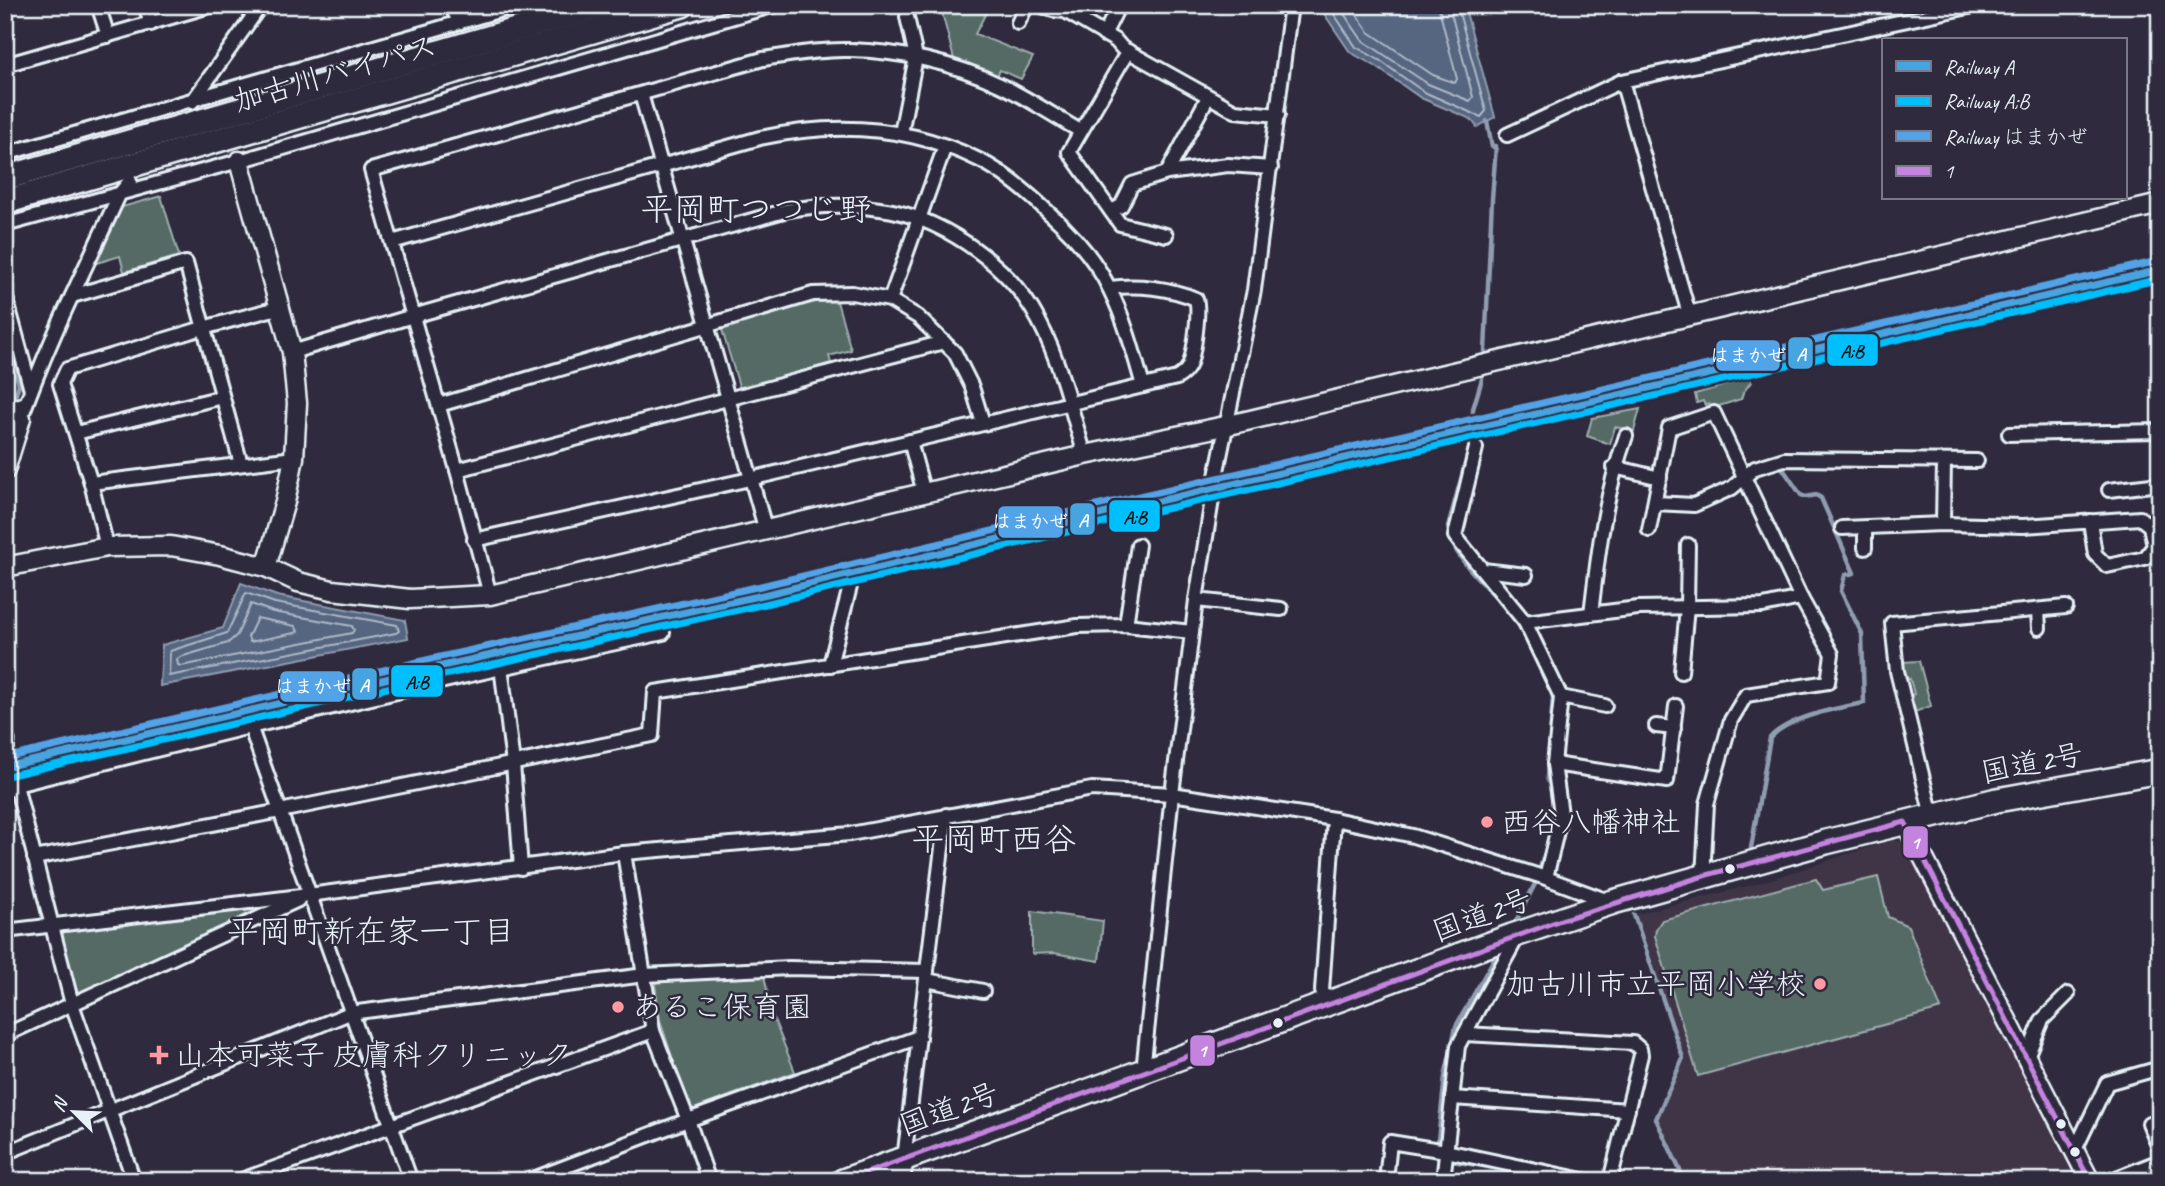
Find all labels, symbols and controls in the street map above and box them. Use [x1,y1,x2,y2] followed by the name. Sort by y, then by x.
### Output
[229,26,441,120] street label: 加古川バイパス
[1882,38,2126,200] legend
[1944,54,2015,80] text: Railway A
[1944,88,2031,114] text: Railway A;B
[1944,124,2087,150] text: Railway はまかぜ
[1944,158,1955,184] text: 1
[641,188,872,230] district label: 平岡町つつじ野
[1826,333,1879,367] line badge: A;B
[1787,336,1814,370] line badge: A
[1715,339,1781,372] line badge: はまかぜ
[1840,339,1866,363] text: A;B
[1796,342,1807,366] text: A
[1710,344,1786,368] text: はまかぜ
[1108,499,1161,533] line badge: A;B
[1069,502,1096,536] line badge: A
[997,505,1064,539] line badge: はまかぜ
[1123,505,1149,529] text: A;B
[1078,508,1089,532] text: A
[992,510,1068,534] text: はまかぜ
[390,664,444,698] line badge: A;B
[351,667,378,701] line badge: A
[279,670,346,703] line badge: はまかぜ
[405,670,431,694] text: A;B
[359,673,370,697] text: A
[275,675,351,699] text: はまかぜ
[1978,734,2086,792] street label: 国道2号
[1501,803,1681,841] place label: 西谷八幡神社
[1479,814,1495,830] marker: 西谷八幡神社
[912,818,1077,860] district label: 平岡町西谷
[1902,825,1929,859] line badge: 1
[1911,831,1922,855] text: 1
[1723,862,1737,876] unlabelled marker
[1427,879,1537,951] street label: 国道2号
[227,911,515,952] district label: 平岡町新在家一丁目
[1506,965,1806,1003] place label: 加古川市立平岡小学校
[1812,976,1828,992] marker: 加古川市立平岡小学校
[632,988,812,1026] place label: あるこ保育園
[610,999,626,1015] marker: あるこ保育園
[1271,1016,1285,1030] unlabelled marker
[1189,1034,1216,1067] line badge: 1
[175,1036,572,1074] place label: 山本可菜子 皮膚科クリニック
[1198,1039,1209,1063] text: 1
[149,1045,169,1065] marker: 山本可菜子 皮膚科クリニック
[894,1073,1004,1145] street label: 国道2号
[38,1078,108,1148] north arrow
[46,1092,74,1116] text: N
[2054,1117,2068,1131] unlabelled marker
[2068,1145,2082,1159] unlabelled marker

